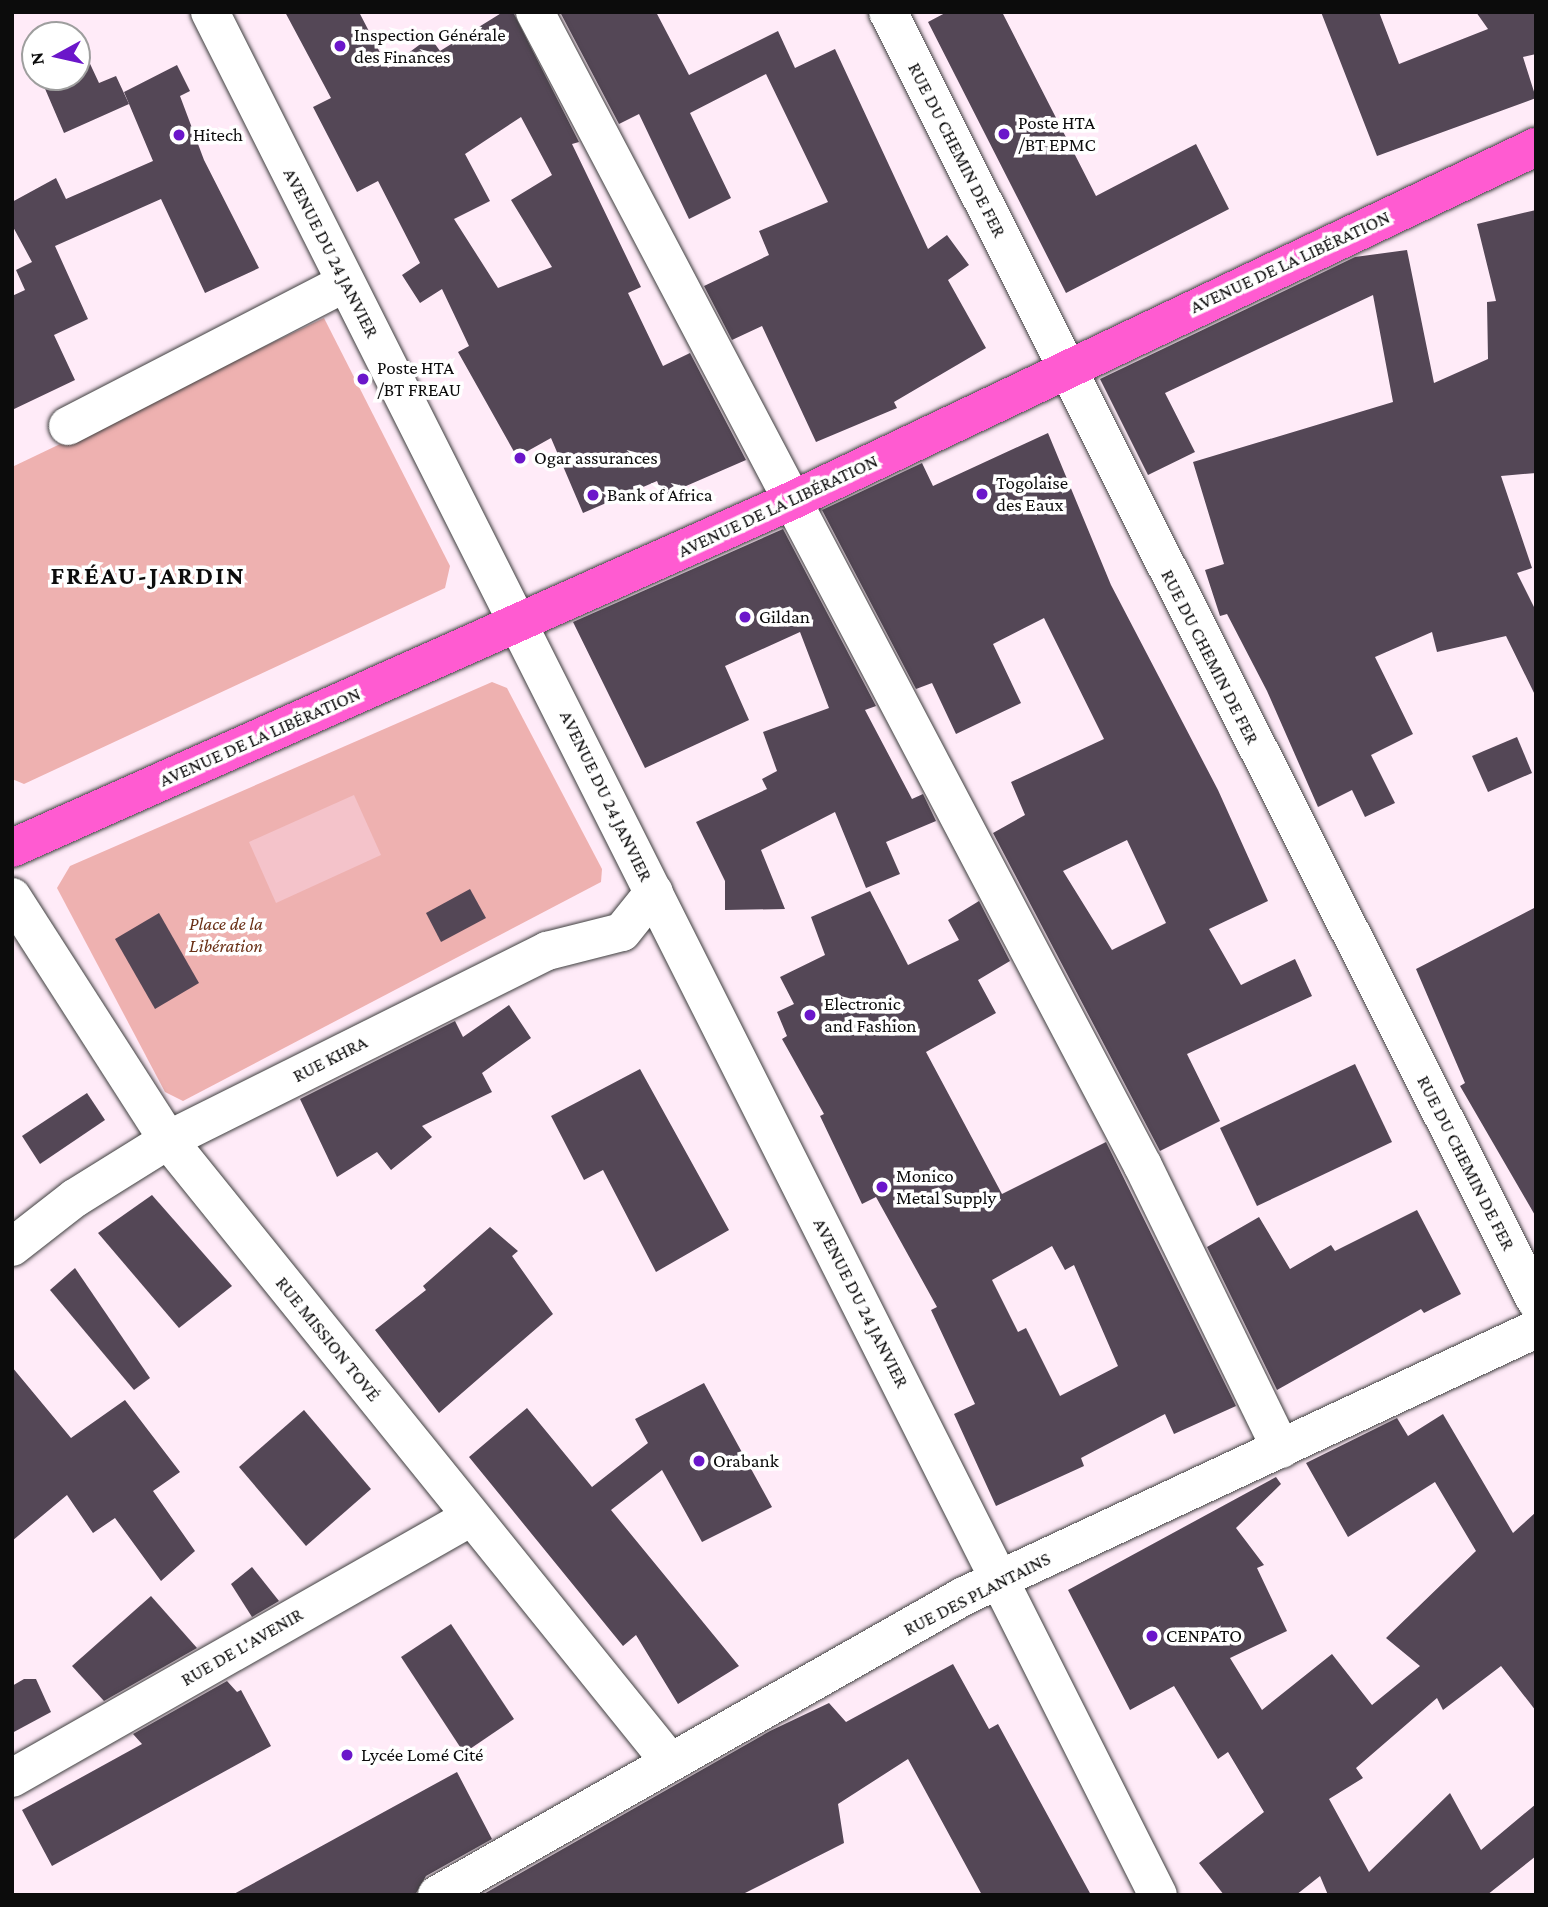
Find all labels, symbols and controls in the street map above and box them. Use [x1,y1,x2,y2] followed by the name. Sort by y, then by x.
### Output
[21,21,91,91] north arrow
[354,24,506,68] place label: Inspection Générale des Finances
[332,38,348,54] marker: Inspection Générale des Finances
[25,51,48,67] text: N
[903,59,1011,241] street label: RUE DU CHEMIN DE FER
[1018,112,1096,156] place label: Poste HTA /BT EPMC
[193,124,243,146] place label: Hitech
[996,126,1012,142] marker: Poste HTA /BT EPMC
[171,127,187,143] marker: Hitech
[278,164,384,342] street label: AVENUE DU 24 JANVIER
[1186,206,1394,318] street label: AVENUE DE LA LIBÉRATION
[377,357,461,401] place label: Poste HTA /BT FREAU
[355,371,371,387] marker: Poste HTA /BT FREAU
[534,447,658,469] place label: Ogar assurances
[512,450,528,466] marker: Ogar assurances
[674,450,882,562] street label: AVENUE DE LA LIBÉRATION
[996,472,1068,516] place label: Togolaise des Eaux
[607,484,712,506] place label: Bank of Africa
[974,486,990,502] marker: Togolaise des Eaux
[585,487,601,503] marker: Bank of Africa
[52,560,244,592] district label: FRÉAU-JARDIN
[1156,566,1264,748] street label: RUE DU CHEMIN DE FER
[759,606,810,628] place label: Gildan
[737,609,753,625] marker: Gildan
[156,682,364,792] street label: AVENUE DE LA LIBÉRATION
[555,707,657,885] street label: AVENUE DU 24 JANVIER
[189,913,263,957] park label: Place de la Libération
[824,993,917,1037] place label: Electronic and Fashion
[802,1007,818,1023] marker: Electronic and Fashion
[289,1031,371,1087] street label: RUE KHRA
[1412,1072,1520,1254] street label: RUE DU CHEMIN DE FER
[896,1165,996,1209] place label: Monico Metal Supply
[874,1179,890,1195] marker: Monico Metal Supply
[808,1214,914,1392] street label: AVENUE DU 24 JANVIER
[271,1272,385,1406] street label: RUE MISSION TOVÉ
[713,1450,779,1472] place label: Orabank
[691,1453,707,1469] marker: Orabank
[900,1547,1054,1641] street label: RUE DES PLANTAINS
[177,1603,307,1691] street label: RUE DE L'AVENIR
[1166,1625,1242,1647] place label: CENPATO
[1144,1628,1160,1644] marker: CENPATO
[361,1744,483,1766] place label: Lycée Lomé Cité
[339,1747,355,1763] marker: Lycée Lomé Cité

